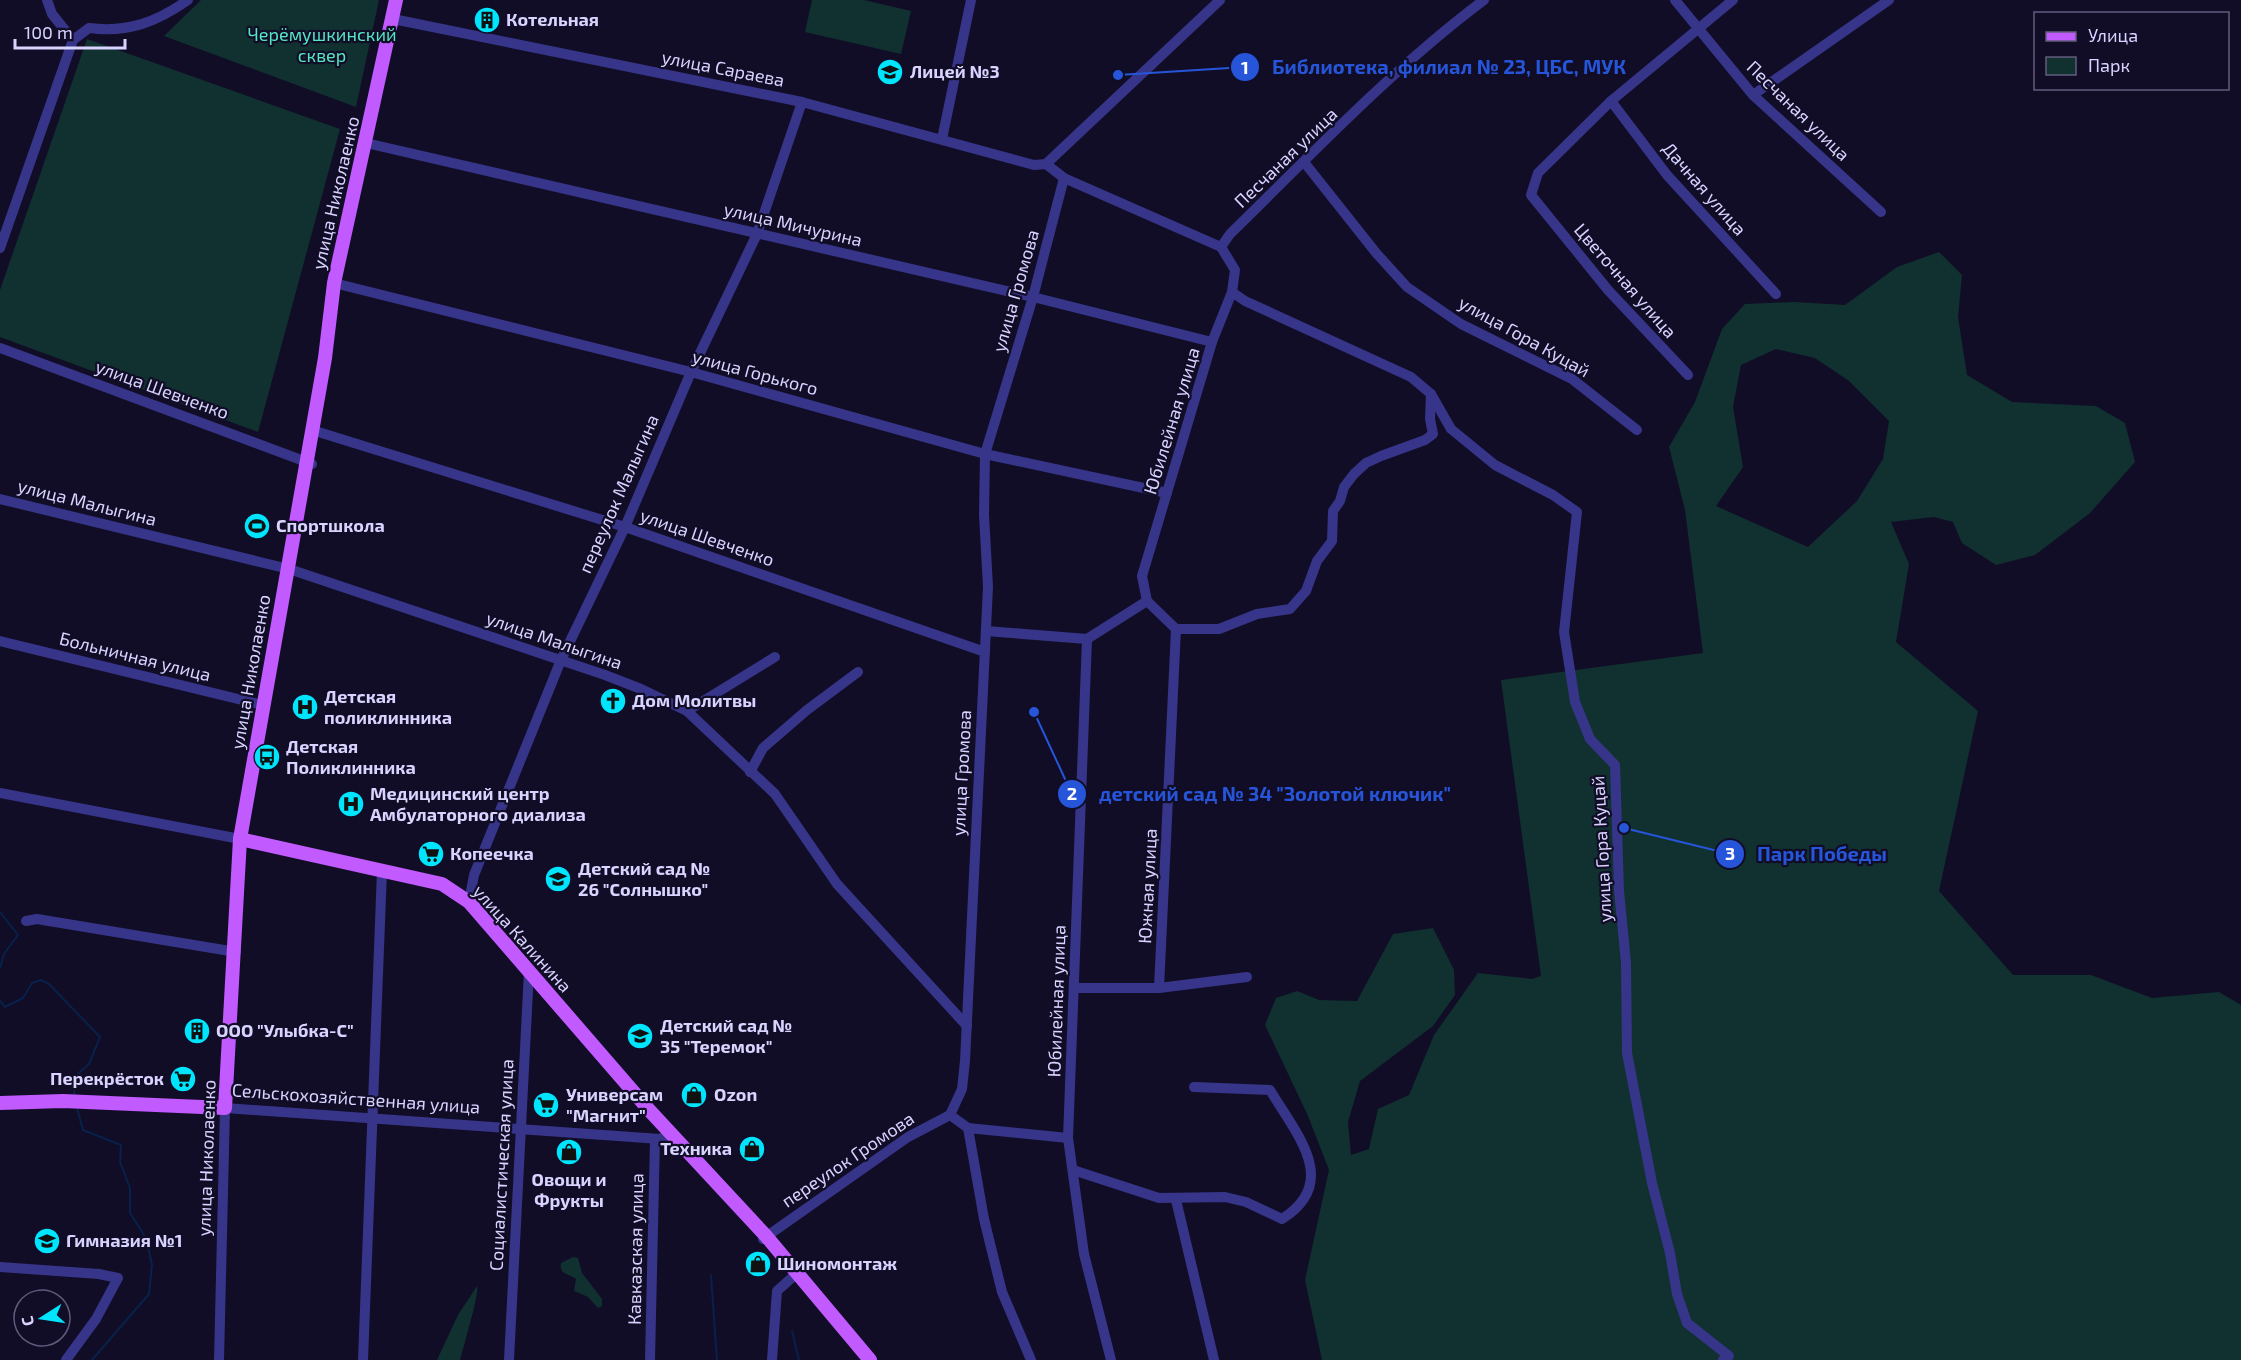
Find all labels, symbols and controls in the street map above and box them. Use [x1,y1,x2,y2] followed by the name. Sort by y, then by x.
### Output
[472,5,502,35] building icon: Котельная
[506,8,599,30] place label: Котельная
[15,12,124,50] scale bar
[2034,12,2229,90] legend
[24,21,73,43] text: 100 m
[247,23,397,66] park label: Черёмушкинский сквер
[2088,24,2138,46] text: Улица
[660,45,786,91] street label: улица Сараева
[1230,48,1638,86] callout: Библиотека, филиал № 23, ЦБС, МУК
[1272,54,1626,78] text: Библиотека, филиал № 23, ЦБС, МУК
[2088,54,2130,76] text: Парк
[1241,56,1249,78] text: 1
[1743,56,1855,165] street label: Песчаная улица
[875,57,905,87] school or university icon: Лицей №3
[910,60,1000,82] place label: Лицей №3
[1229,103,1341,212] street label: Песчаная улица
[307,114,363,272] street label: улица Николаенко
[1658,137,1751,240] street label: Дачная улица
[722,197,865,251] street label: улица Мичурина
[1570,218,1682,342] street label: Цветочная улица
[987,227,1043,354] street label: улица Громова
[1455,291,1594,381] street label: улица Гора Куцай
[690,345,820,399] street label: улица Горького
[1138,345,1204,497] street label: Юбилейная улица
[93,355,232,423] street label: улица Шевченко
[573,411,663,576] street label: переулок Малыгина
[15,474,159,530] street label: улица Малыгина
[637,504,777,570] street label: улица Шевченко
[242,511,272,541] sports icon: Спортшкола
[276,514,385,536] place label: Спортшкола
[226,593,274,751] street label: улица Николаенко
[483,606,625,674] street label: улица Малыгина
[57,627,213,686] street label: Больничная улица
[324,685,452,728] place label: Детская поликлинника
[598,686,628,716] church icon: Дом Молитвы
[632,689,756,711] place label: Дом Молитвы
[290,692,320,722] hospital icon: Детская поликлинника
[947,709,975,837] street label: улица Громова
[286,735,416,778] place label: Детская Поликлинника
[252,742,282,772] bus stop icon: Детская Поликлинника
[1057,775,1463,813] callout: детский сад № 34 "Золотой ключик"
[1586,775,1616,923] street label: улица Гора Куцай
[1099,781,1451,805] text: детский сад № 34 "Золотой ключик"
[370,782,586,825] place label: Медицинский центр Амбулаторного диализа
[1067,782,1077,804] text: 2
[336,789,366,819] hospital icon: Медицинский центр Амбулаторного диализа
[1133,828,1161,944] street label: Южная улица
[1715,835,1899,873] callout: Парк Победы
[416,839,446,869] supermarket icon: Копеечка
[1757,841,1887,865] text: Парк Победы
[450,842,534,864] place label: Копеечка
[1725,842,1735,864] text: 3
[578,857,710,900] place label: Детский сад № 26 "Солнышко"
[543,864,573,894] school or university icon: Детский сад № 26 "Солнышко"
[469,880,577,997] street label: улица Калинина
[1042,924,1070,1078] street label: Юбилейная улица
[660,1014,792,1057] place label: Детский сад № 35 "Теремок"
[182,1016,212,1046] building icon: ООО "Улыбка-С"
[216,1019,354,1041] place label: ООО "Улыбка-С"
[625,1021,655,1051] school or university icon: Детский сад № 35 "Теремок"
[484,1058,518,1272] street label: Социалистическая улица
[168,1064,198,1094] supermarket icon: Перекрёсток
[50,1067,164,1089] place label: Перекрёсток
[231,1078,481,1118] street label: Сельскохозяйственная улица
[192,1079,220,1237] street label: улица Николаенко
[679,1080,709,1110] shop icon: Ozon
[566,1083,663,1126] place label: Универсам "Магнит"
[714,1083,757,1105] place label: Ozon
[531,1090,561,1120] supermarket icon: Универсам "Магнит"
[777,1107,918,1212] street label: переулок Громова
[737,1134,767,1164] shop icon: Техника
[554,1137,584,1167] shop icon: Овощи и Фрукты
[660,1137,732,1159] place label: Техника
[532,1168,606,1211] place label: Овощи и Фрукты
[623,1173,647,1325] street label: Кавказская улица
[32,1226,62,1256] school or university icon: Гимназия №1
[66,1229,183,1251] place label: Гимназия №1
[743,1249,773,1279] shop icon: Шиномонтаж
[777,1252,897,1274] place label: Шиномонтаж
[12,1288,72,1348] north arrow
[17,1315,37,1328] text: С

